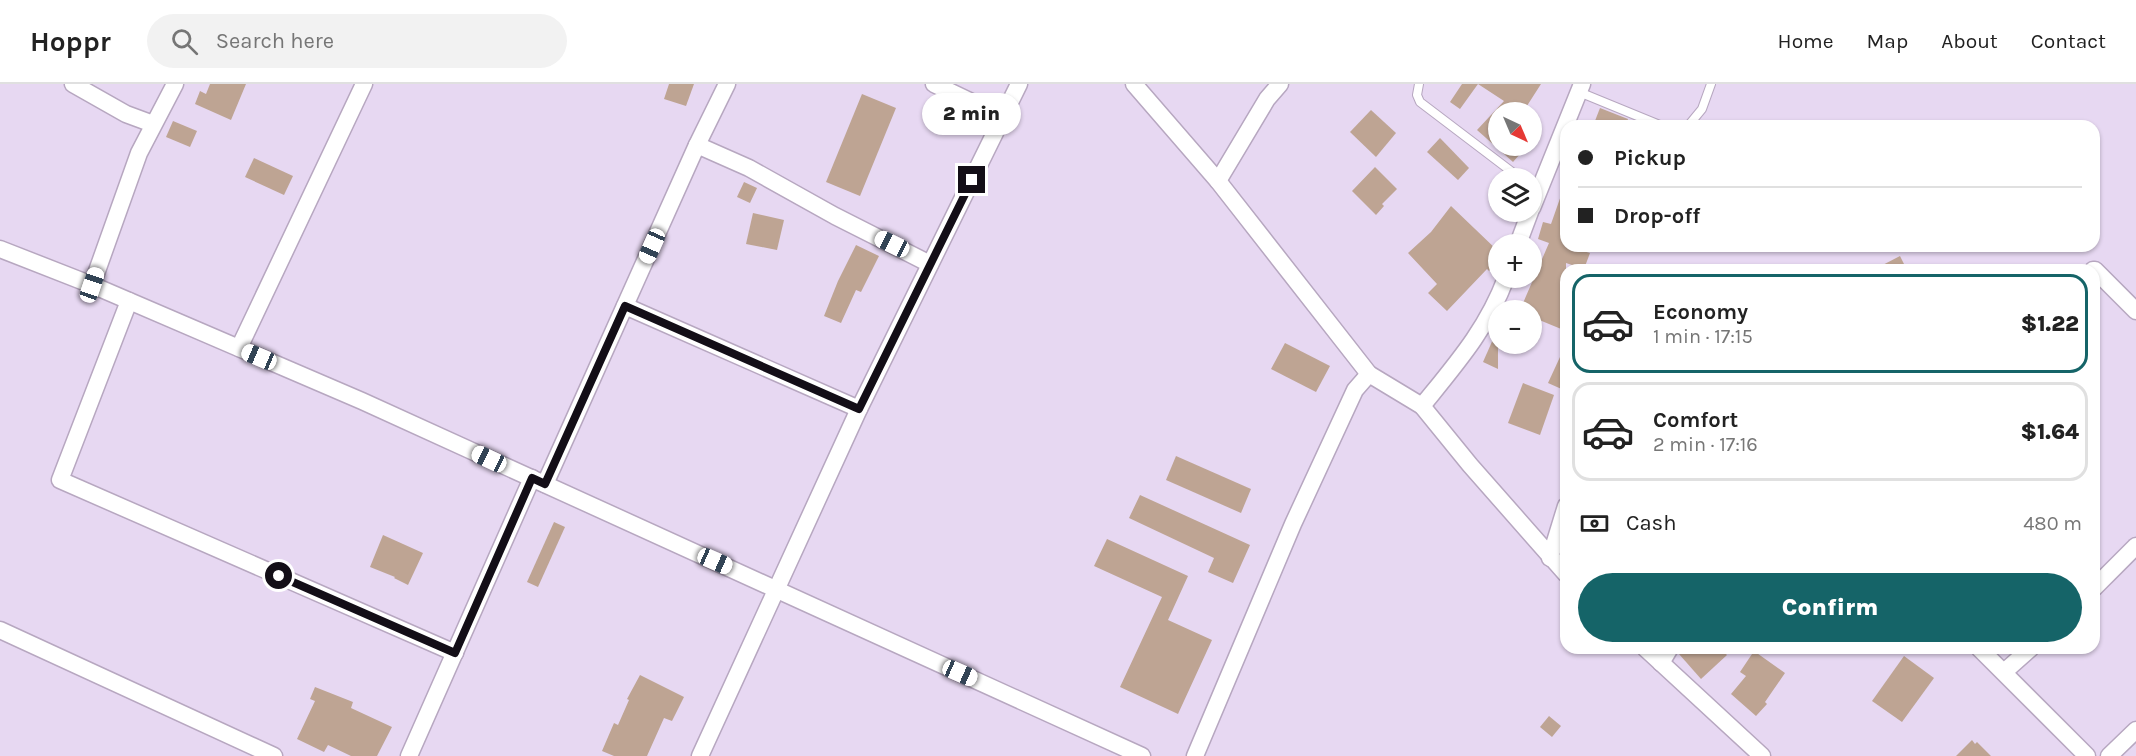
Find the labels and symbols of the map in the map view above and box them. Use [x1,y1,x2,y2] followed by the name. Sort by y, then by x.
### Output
[922,93,1022,135] callout: 2 min
[1488,102,1542,156] north arrow
[958,166,985,193] route end
[636,226,668,266] car
[872,228,912,260] car
[78,265,106,305] car
[239,342,279,372] car
[469,443,509,475] car
[695,545,735,577] car
[265,562,292,589] route start
[940,657,980,689] car

